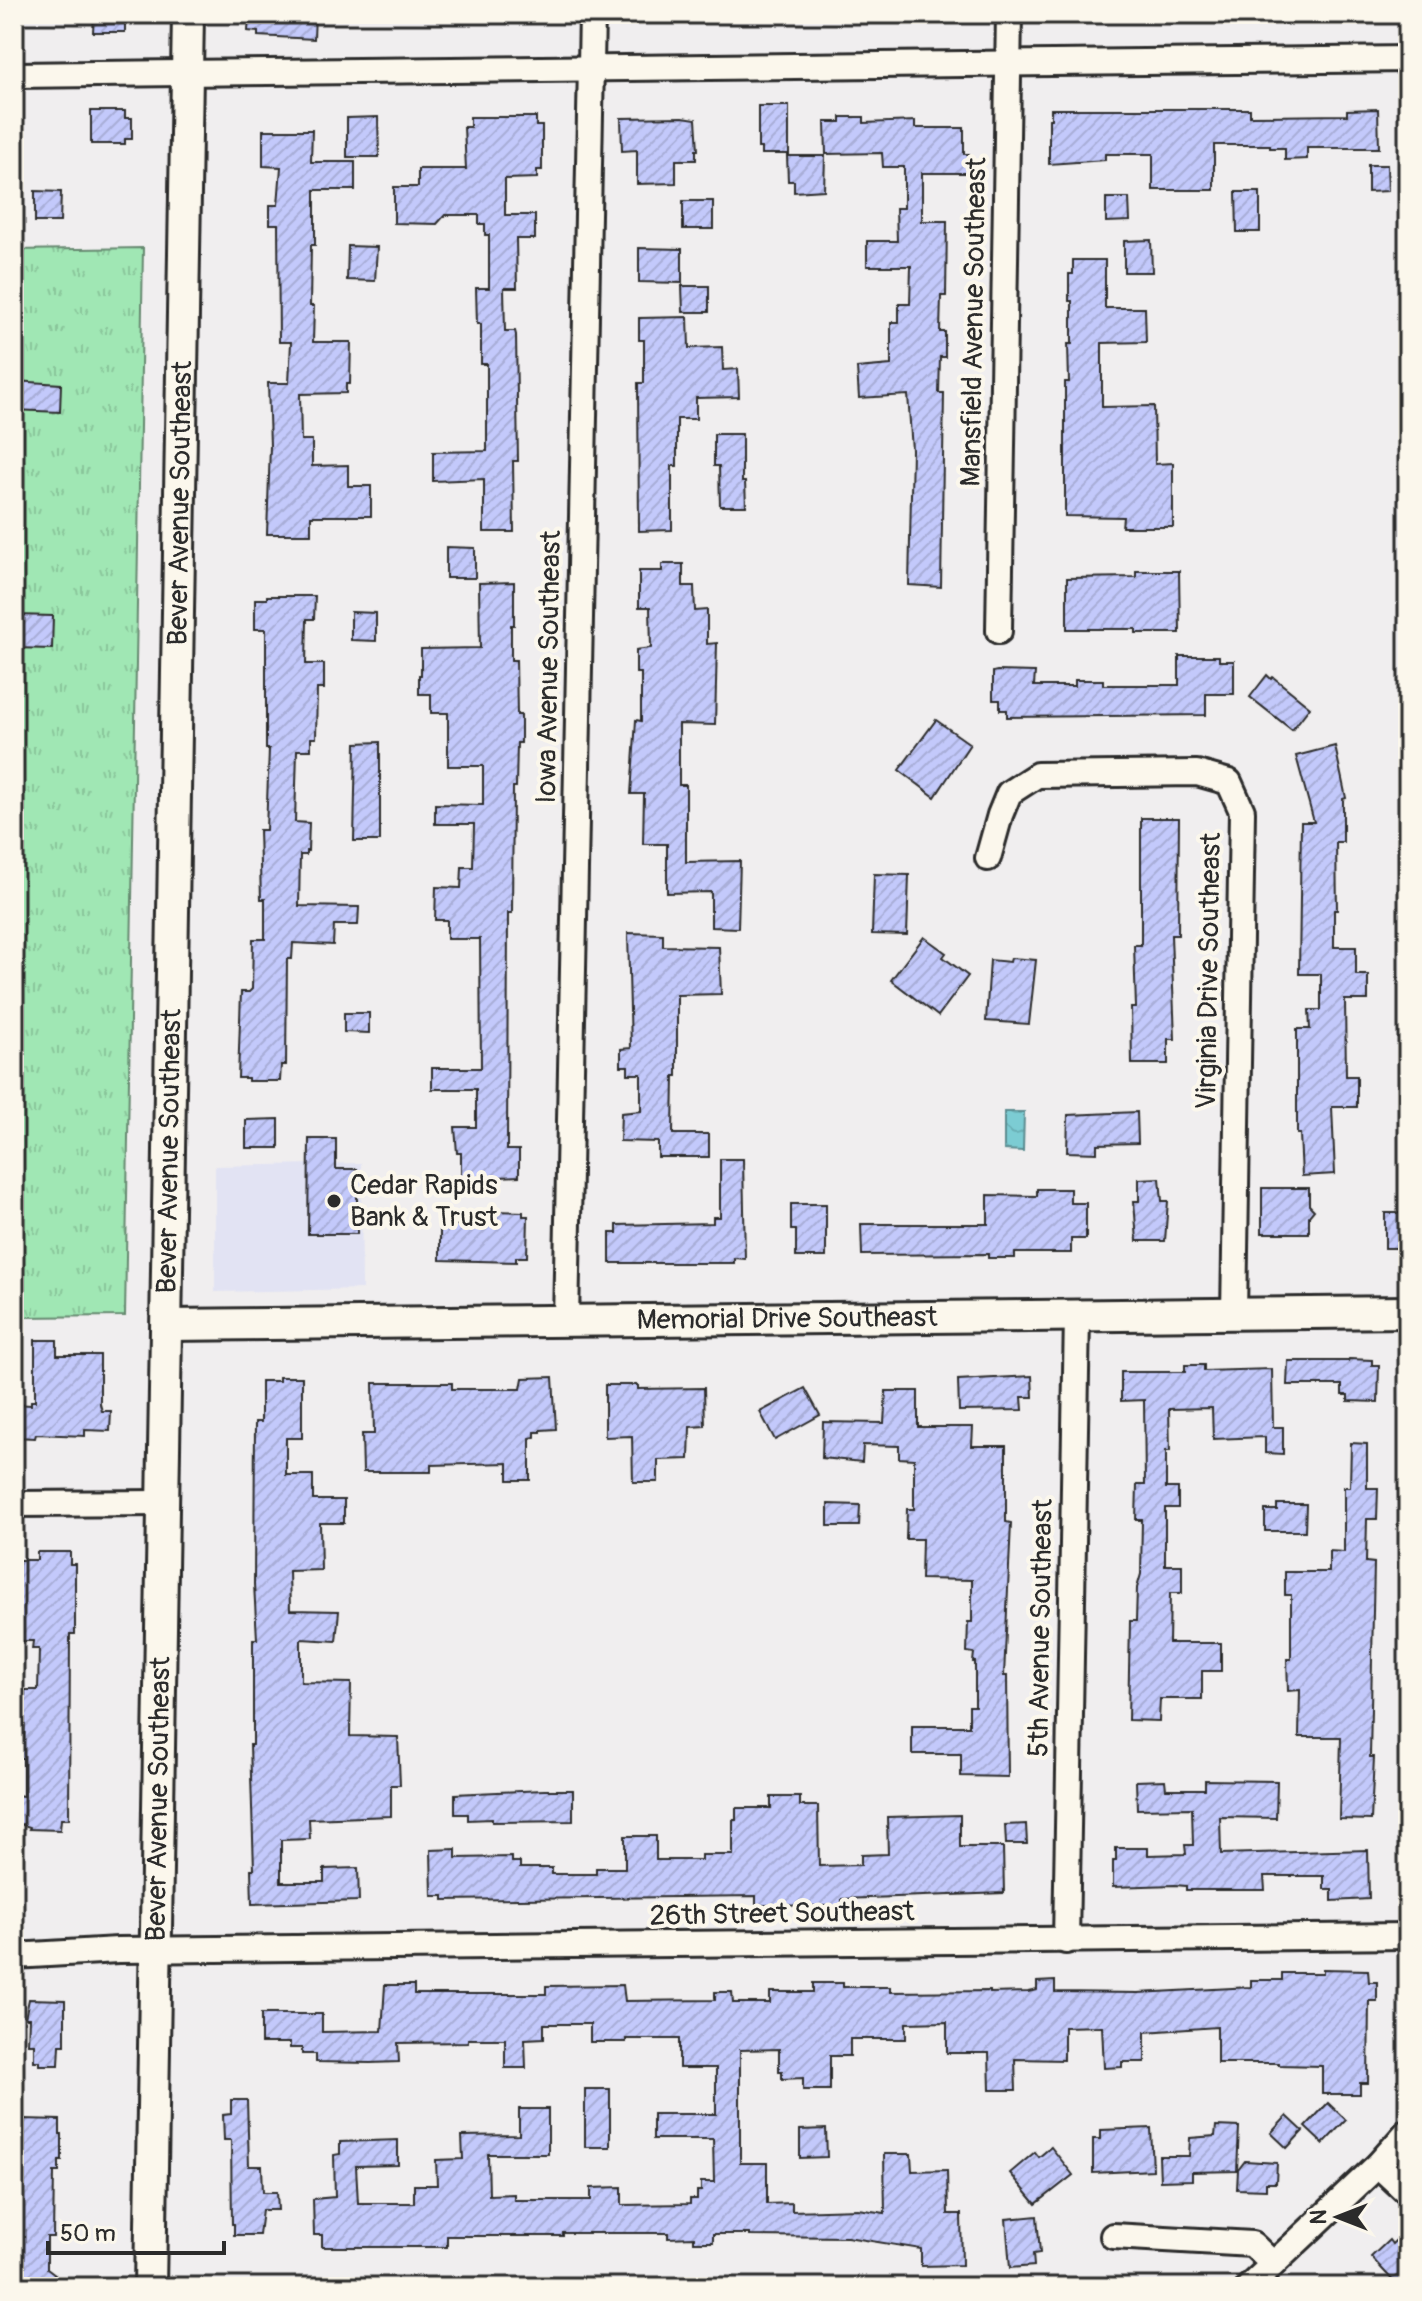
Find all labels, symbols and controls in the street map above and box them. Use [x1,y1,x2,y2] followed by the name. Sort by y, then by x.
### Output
[954,156,994,487] street label: Mansfield Avenue Southeast
[160,360,200,646] street label: Bever Avenue Southeast
[529,529,569,804] street label: Iowa Avenue Southeast
[1189,832,1229,1110] street label: Virginia Drive Southeast
[149,1008,189,1294] street label: Bever Avenue Southeast
[350,1168,499,1235] place label: Cedar Rapids Bank & Trust
[325,1192,343,1210] marker: Cedar Rapids Bank & Trust
[636,1299,938,1338] street label: Memorial Drive Southeast
[1021,1498,1061,1757] street label: 5th Avenue Southeast
[138,1656,178,1942] street label: Bever Avenue Southeast
[649,1894,915,1934] street label: 26th Street Southeast
[1298,2177,1378,2257] north arrow
[48,2205,224,2255] scale bar
[1305,2209,1333,2224] text: N
[60,2219,116,2248] text: 50 m

